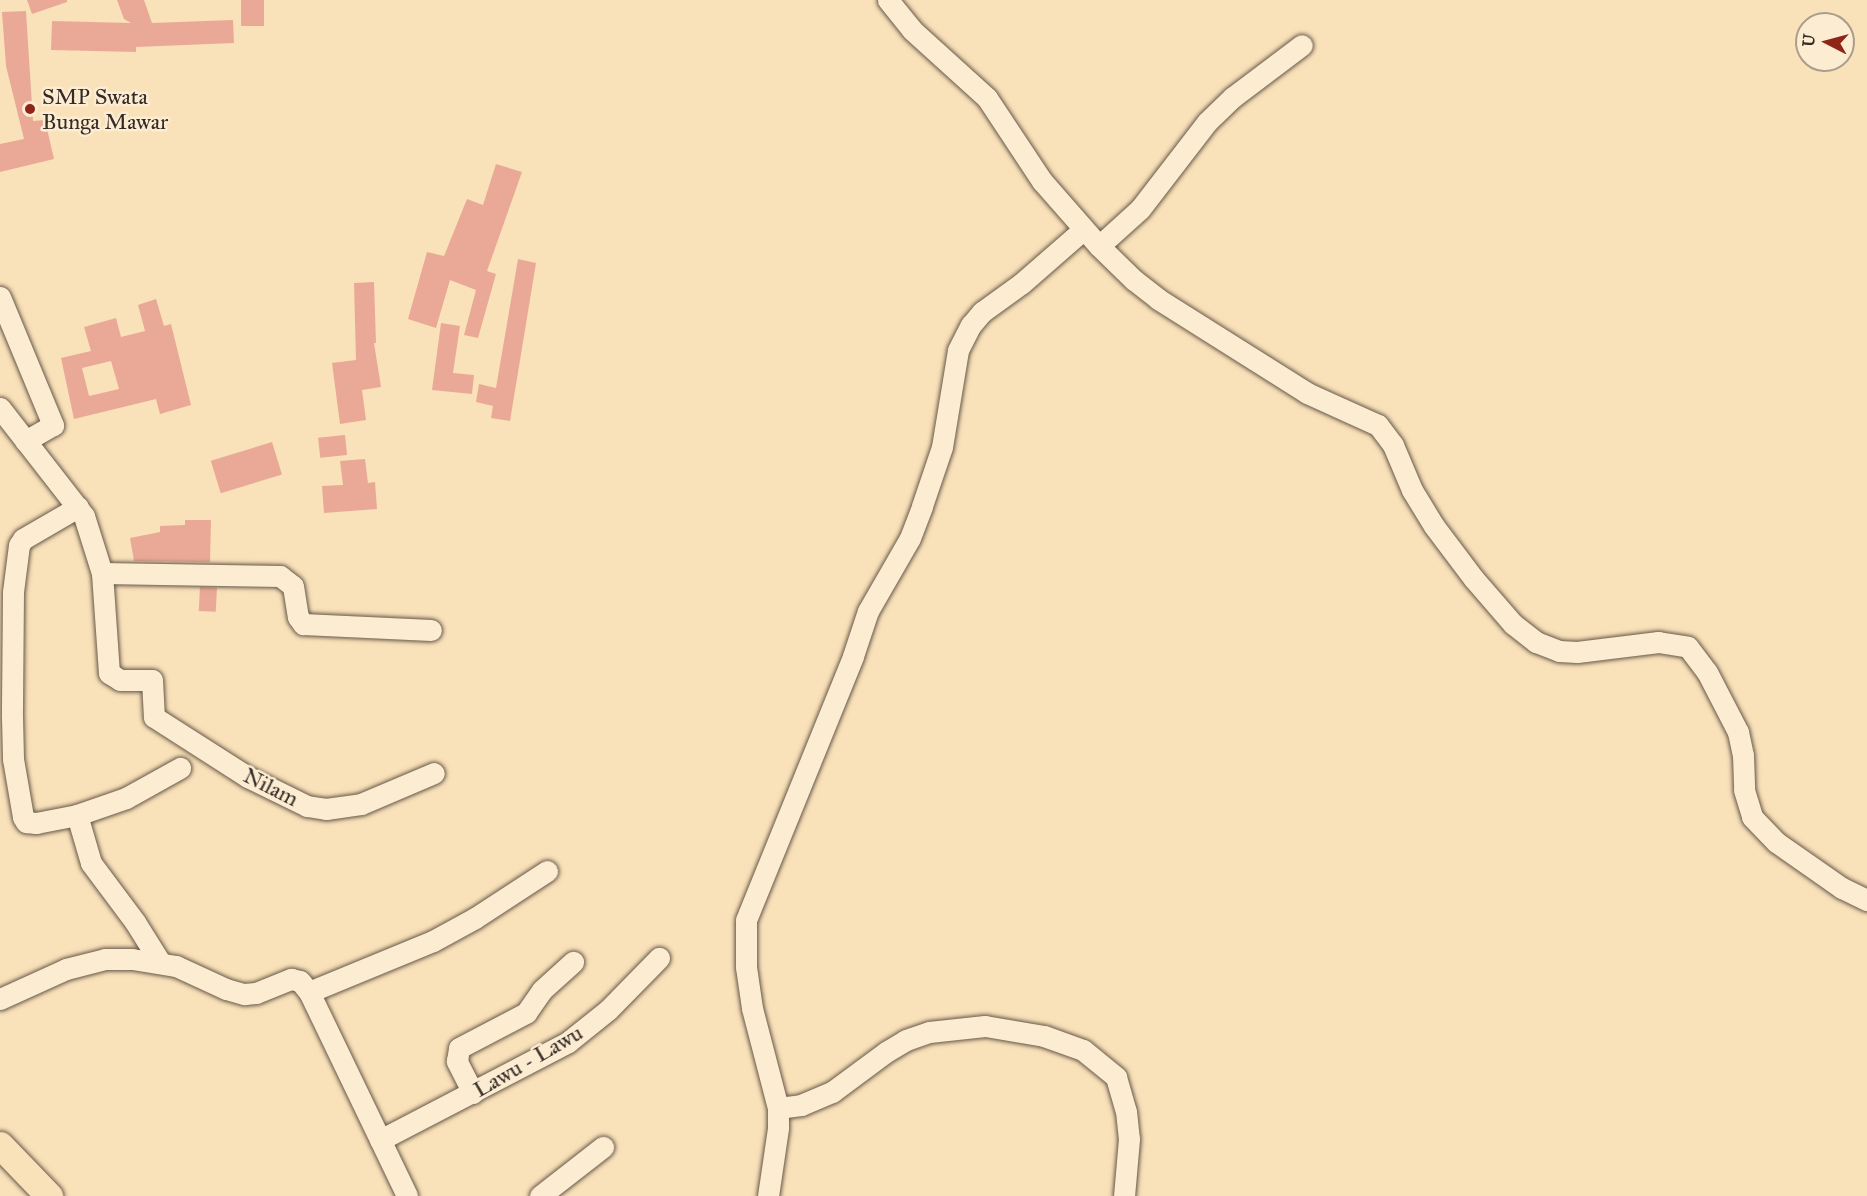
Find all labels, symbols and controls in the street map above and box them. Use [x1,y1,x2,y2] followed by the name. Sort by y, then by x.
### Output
[1795,12,1855,72] north arrow
[1798,33,1819,48] text: U
[42,83,168,134] place label: SMP Swata Bunga Mawar
[23,102,37,116] marker: SMP Swata Bunga Mawar
[239,762,303,812] street label: Nilam
[469,1019,587,1103] street label: Lawu - Lawu

